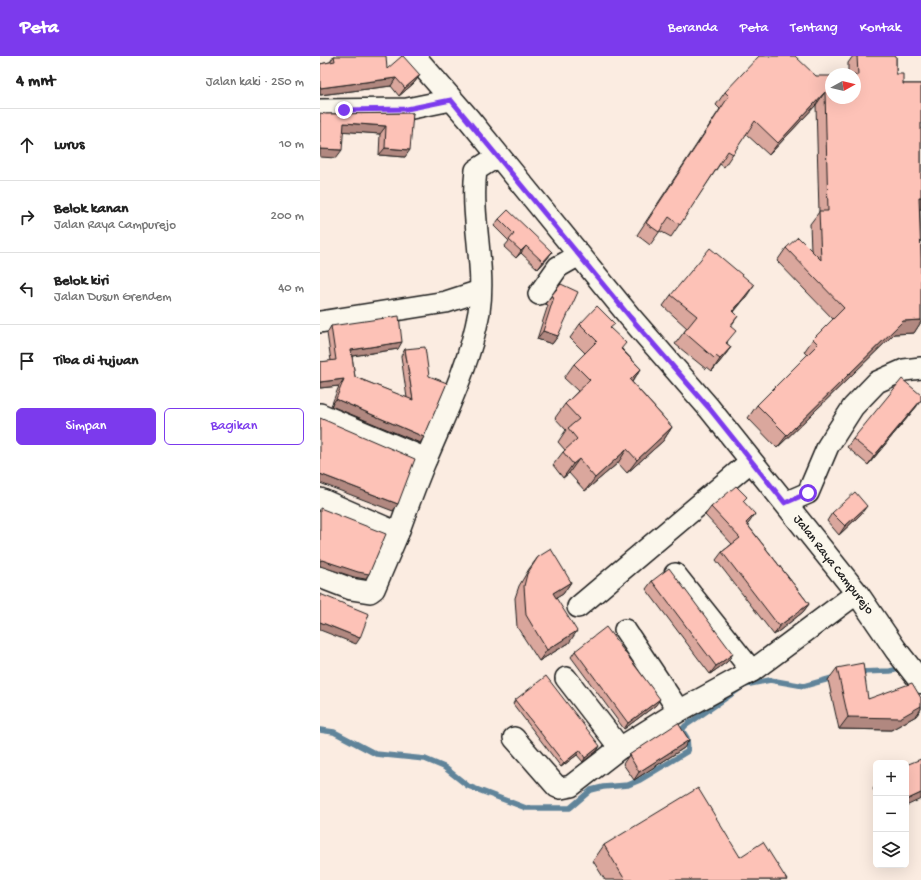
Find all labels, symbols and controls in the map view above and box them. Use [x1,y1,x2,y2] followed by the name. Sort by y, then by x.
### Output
[20,17,59,40] text: Peta
[668,20,718,37] text: Beranda
[740,20,768,37] text: Peta
[790,20,838,37] text: Tentang
[860,20,901,37] text: Kontak
[825,68,861,104] north arrow
[16,72,55,92] text: 4 mnt
[206,75,304,90] text: Jalan kaki · 250 m
[335,101,353,119] route end
[16,134,38,156] icon: ahead
[54,136,84,154] text: Lurus
[279,137,304,152] text: 10 m
[54,200,128,218] text: Belok kanan
[16,206,38,228] icon: right
[271,209,304,224] text: 200 m
[54,218,176,233] text: Jalan Raya Campurejo
[54,272,109,290] text: Belok kiri
[16,278,38,300] icon: left
[278,281,304,296] text: 40 m
[54,290,171,305] text: Jalan Dusun Grendem
[16,350,38,372] icon: arrive
[54,352,138,370] text: Tiba di tujuan
[16,408,156,445] button: Simpan
[164,408,304,445] button: Bagikan
[799,484,817,502] route start
[790,512,877,618] street label: Jalan Raya Campurejo
[873,760,909,868] map controls
[873,760,909,796] button: +
[873,796,909,832] button: −
[873,832,909,868] button: layers

